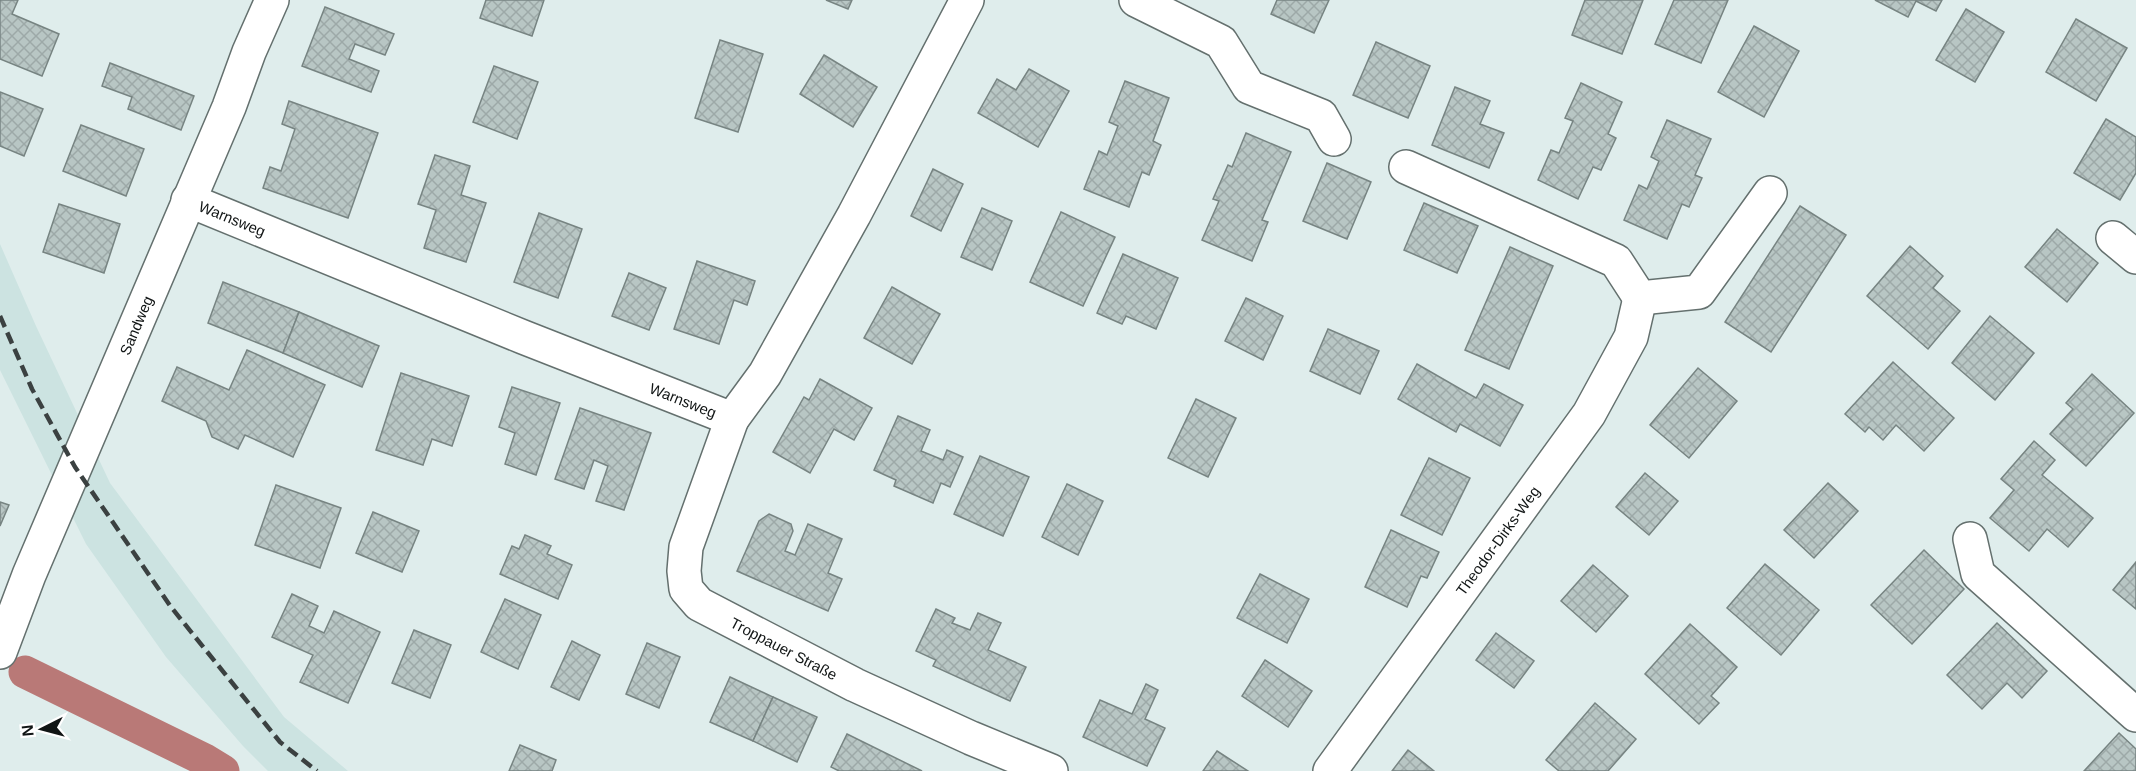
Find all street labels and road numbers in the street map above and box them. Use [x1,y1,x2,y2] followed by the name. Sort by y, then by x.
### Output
[197,197,268,239] street label: Warnsweg
[116,293,156,357] street label: Sandweg
[647,379,719,421] street label: Warnsweg
[1452,482,1543,598] street label: Theodor-Dirks-Weg
[728,614,840,683] street label: Troppauer Straße

